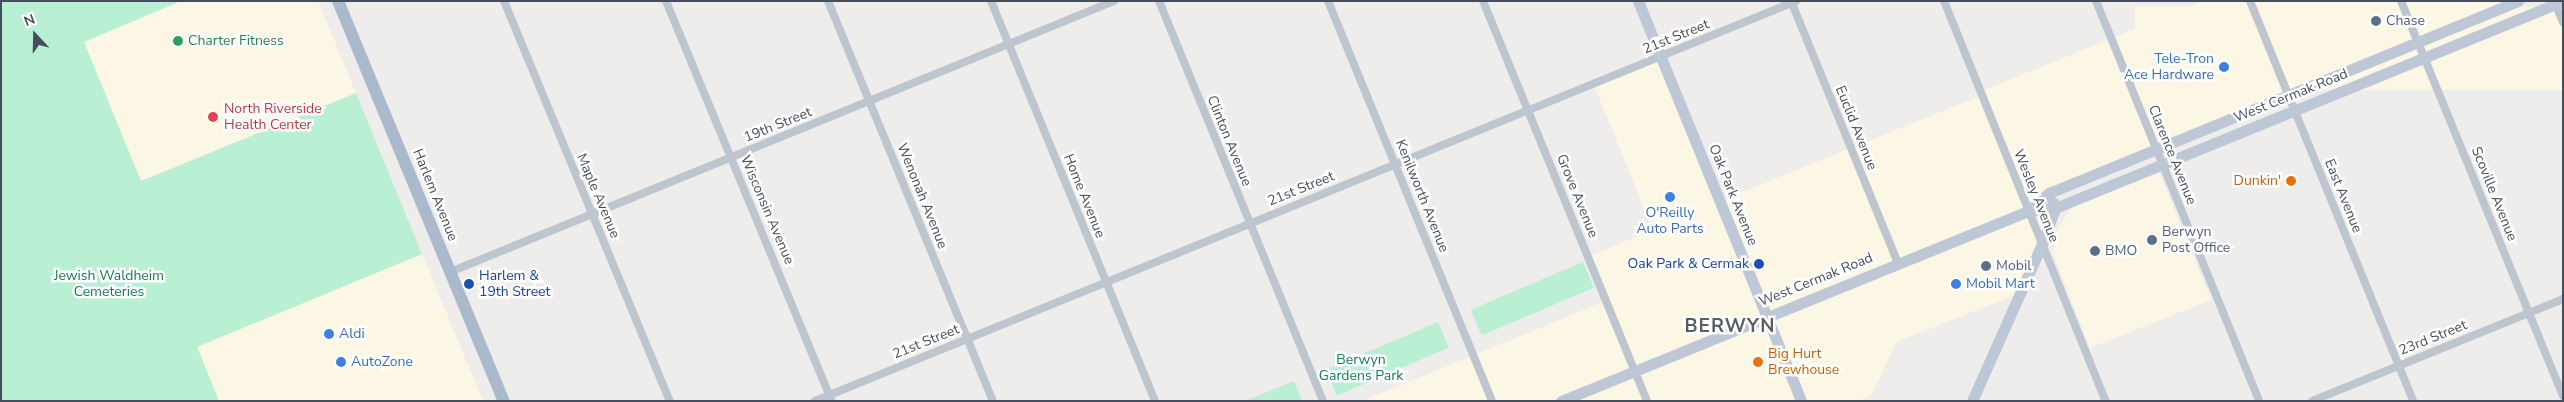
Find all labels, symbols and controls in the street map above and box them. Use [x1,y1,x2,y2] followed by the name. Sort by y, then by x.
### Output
[10,10,60,60] north arrow
[21,10,38,31] text: N
[2386,13,2425,29] place label: Chase
[2370,15,2382,27] marker: Chase
[1640,16,1712,58] street label: 21st Street
[188,33,284,49] place label: Charter Fitness
[172,35,184,47] marker: Charter Fitness
[2124,51,2214,84] place label: Tele-Tron Ace Hardware
[2218,61,2230,73] marker: Tele-Tron Ace Hardware
[2232,66,2350,126] street label: West Cermak Road
[1831,83,1881,173] street label: Euclid Avenue
[1203,93,1255,189] street label: Clinton Avenue
[224,101,322,134] place label: North Riverside Health Center
[2144,103,2200,207] street label: Clarence Avenue
[742,104,814,146] street label: 19th Street
[206,110,220,124] marker: North Riverside Health Center
[1392,137,1452,255] street label: Kenilworth Avenue
[893,141,951,251] street label: Wenonah Avenue
[1705,142,1761,248] street label: Oak Park Avenue
[2467,144,2521,244] street label: Scoville Avenue
[409,146,461,244] street label: Harlem Avenue
[2010,147,2062,245] street label: Wesley Avenue
[573,151,623,241] street label: Maple Avenue
[1060,152,1108,240] street label: Home Avenue
[1553,152,1601,240] street label: Grove Avenue
[736,153,798,267] street label: Wisconsin Avenue
[2321,157,2365,235] street label: East Avenue
[1265,168,1337,210] street label: 21st Street
[2234,173,2281,189] place label: Dunkin'
[2285,175,2297,187] marker: Dunkin'
[1664,191,1676,203] marker: O'Reilly Auto Parts
[1636,205,1704,238] place label: O'Reilly Auto Parts
[2162,224,2230,256] place label: Berwyn Post Office
[2146,234,2158,246] marker: Berwyn Post Office
[2105,243,2137,259] place label: BMO
[2089,245,2101,257] marker: BMO
[1757,250,1875,310] street label: West Cermak Road
[1628,256,1749,272] place label: Oak Park & Cermak
[1753,258,1765,270] marker: Oak Park & Cermak
[1996,258,2031,274] place label: Mobil
[1980,260,1992,272] marker: Mobil
[54,268,164,300] park label: Jewish Waldheim Cemeteries
[479,268,550,300] place label: Harlem & 19th Street
[1966,276,2035,292] place label: Mobil Mart
[463,278,475,290] marker: Harlem & 19th Street
[1950,278,1962,290] marker: Mobil Mart
[1684,316,1776,338] district label: BERWYN
[2397,317,2469,359] street label: 23rd Street
[890,321,962,363] street label: 21st Street
[339,326,365,342] place label: Aldi
[323,328,335,340] marker: Aldi
[1768,346,1839,378] place label: Big Hurt Brewhouse
[1319,352,1403,384] park label: Berwyn Gardens Park
[351,354,413,370] place label: AutoZone
[335,356,347,368] marker: AutoZone
[1752,356,1764,368] marker: Big Hurt Brewhouse

